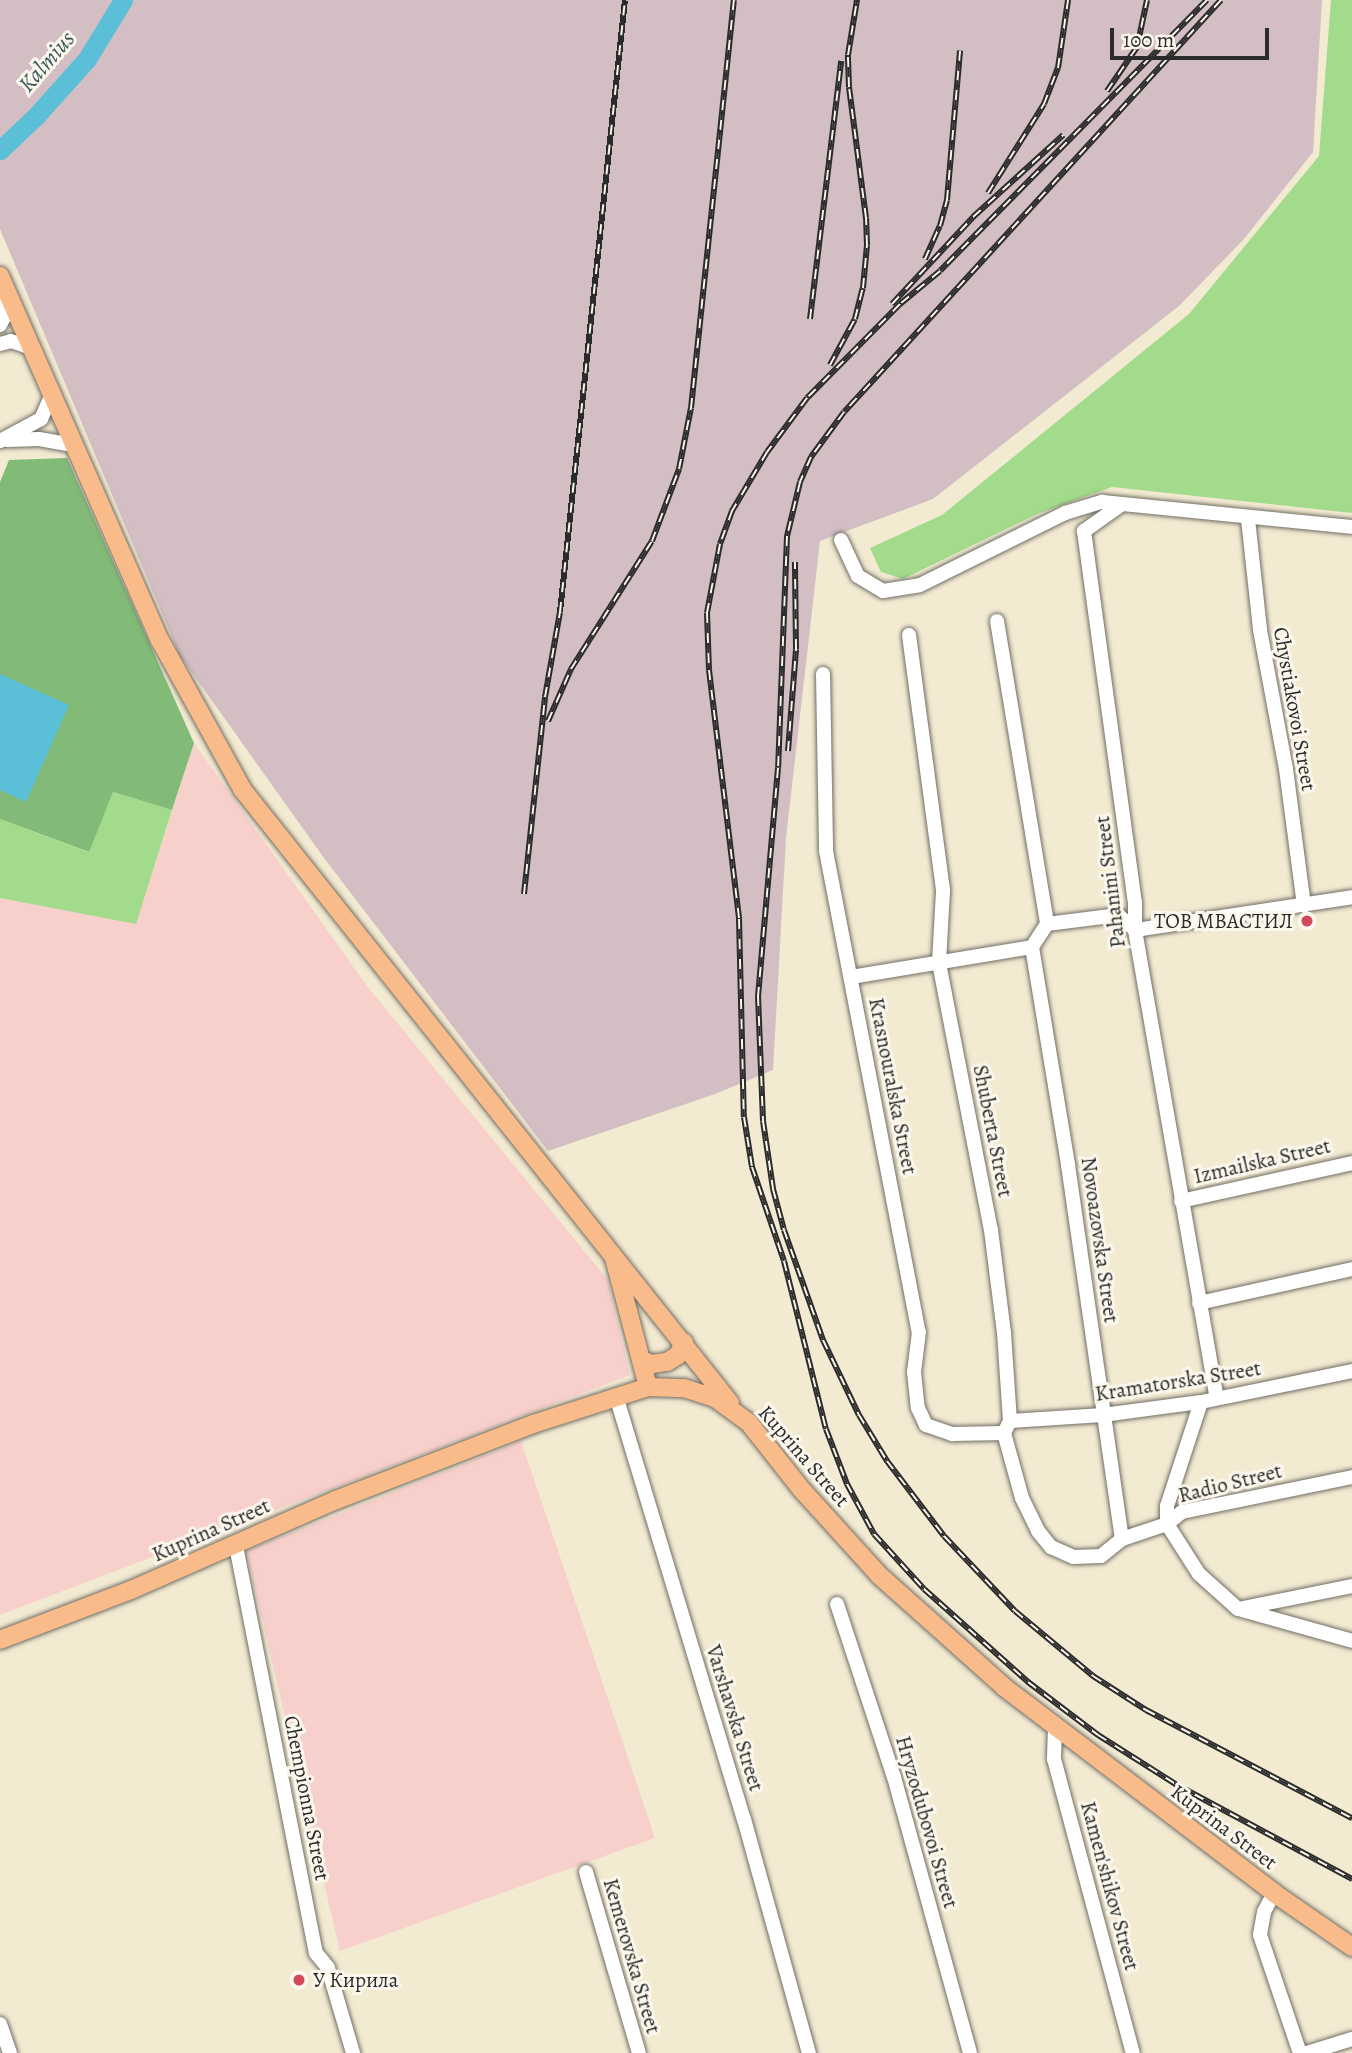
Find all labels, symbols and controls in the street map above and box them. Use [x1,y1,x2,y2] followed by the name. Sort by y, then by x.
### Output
[1114,14,1273,58] scale bar
[13,26,81,98] water label: Kalmius
[1123,26,1174,54] text: 100 m
[1268,625,1322,793] street label: Chystiakovoi Street
[1089,815,1131,949] street label: Pahanini Street
[1154,908,1293,934] place label: ТОВ МВАСТИЛ
[1299,913,1315,929] marker: ТОВ МВАСТИЛ
[864,996,922,1176] street label: Krasnouralska Street
[968,1063,1018,1199] street label: Shuberta Street
[1191,1133,1333,1189] street label: Izmailska Street
[1076,1155,1124,1325] street label: Novoazovska Street
[1093,1355,1263,1407] street label: Kramatorska Street
[753,1400,855,1512] street label: Kuprina Street
[1176,1458,1284,1508] street label: Radio Street
[148,1493,274,1567] street label: Kuprina Street
[701,1642,769,1794] street label: Varshavska Street
[279,1713,335,1883] street label: Chempionna Street
[890,1733,964,1911] street label: Hryzodubovoi Street
[1166,1779,1282,1875] street label: Kuprina Street
[1075,1799,1145,1973] street label: Kamen'shikov Street
[598,1876,666,2036] street label: Kemerovska Street
[313,1967,398,1993] place label: У Кирила
[291,1972,307,1988] marker: У Кирила

